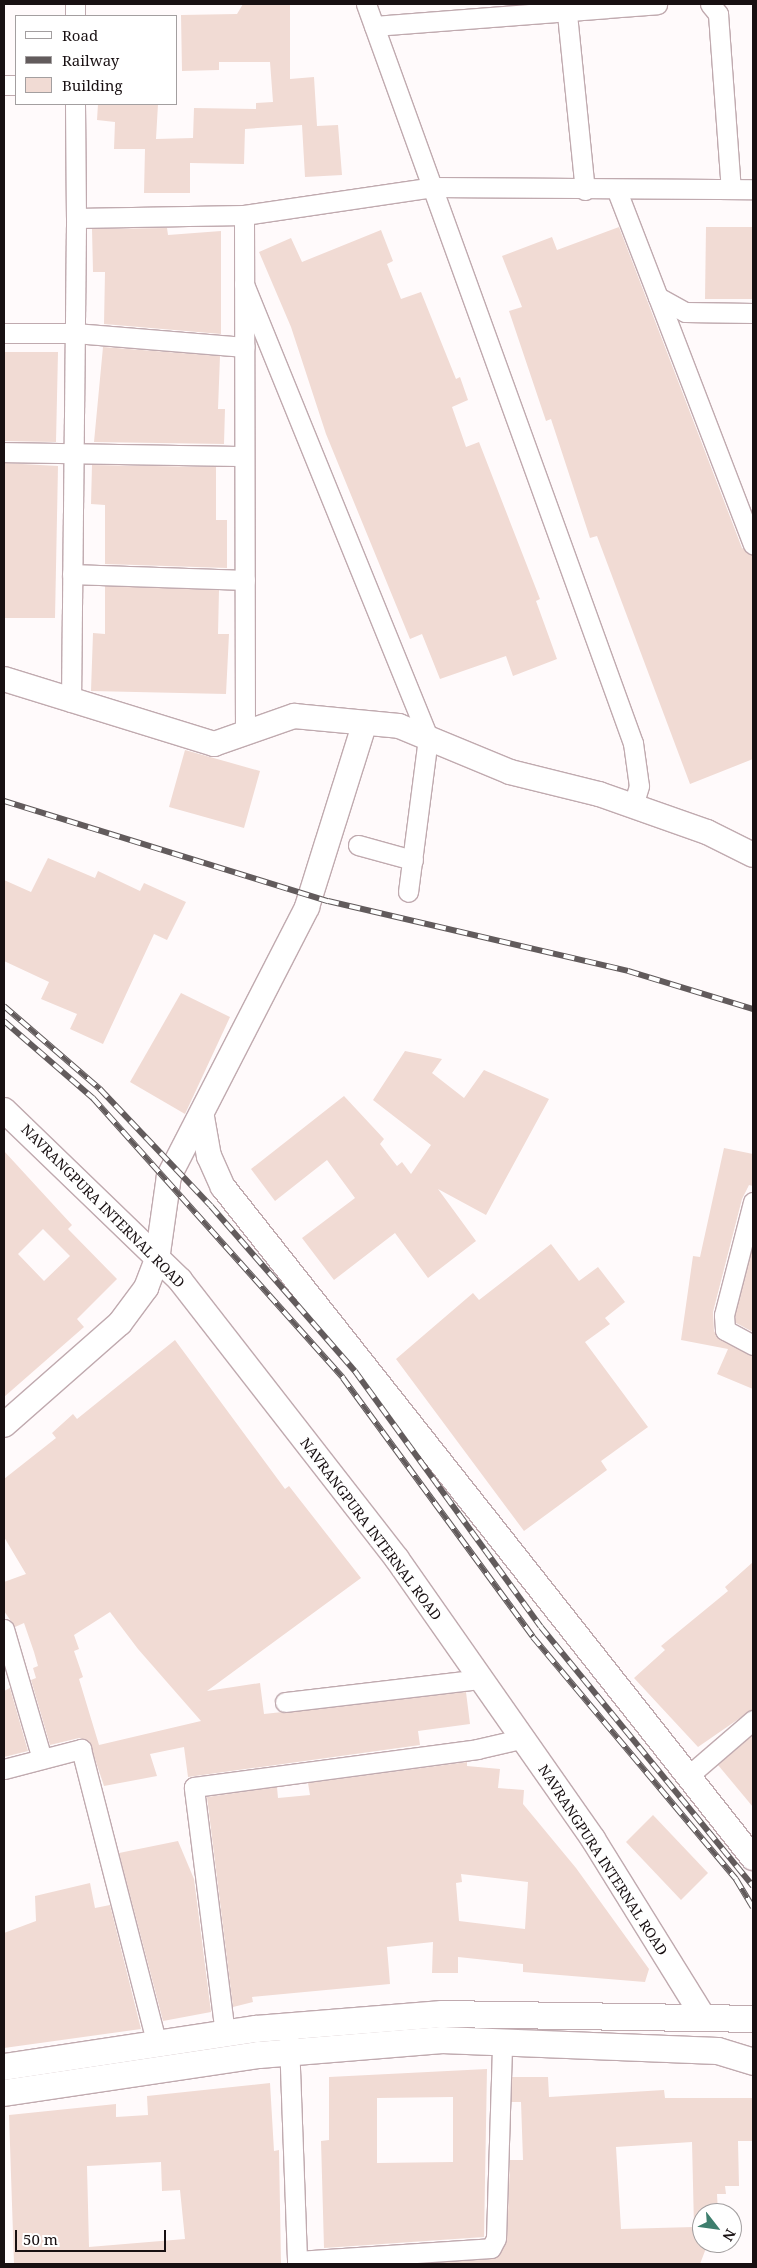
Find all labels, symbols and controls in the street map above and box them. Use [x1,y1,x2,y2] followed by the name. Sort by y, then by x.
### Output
[15,15,178,105] legend
[62,25,98,45] text: Road
[62,50,119,70] text: Railway
[62,75,123,95] text: Building
[18,1121,188,1291] street label: NAVRANGPURA INTERNAL ROAD
[297,1434,445,1624] street label: NAVRANGPURA INTERNAL ROAD
[535,1761,671,1959] street label: NAVRANGPURA INTERNAL ROAD
[692,2203,742,2253] north arrow
[18,2220,169,2252] scale bar
[719,2226,741,2245] text: N
[23,2229,58,2249] text: 50 m

